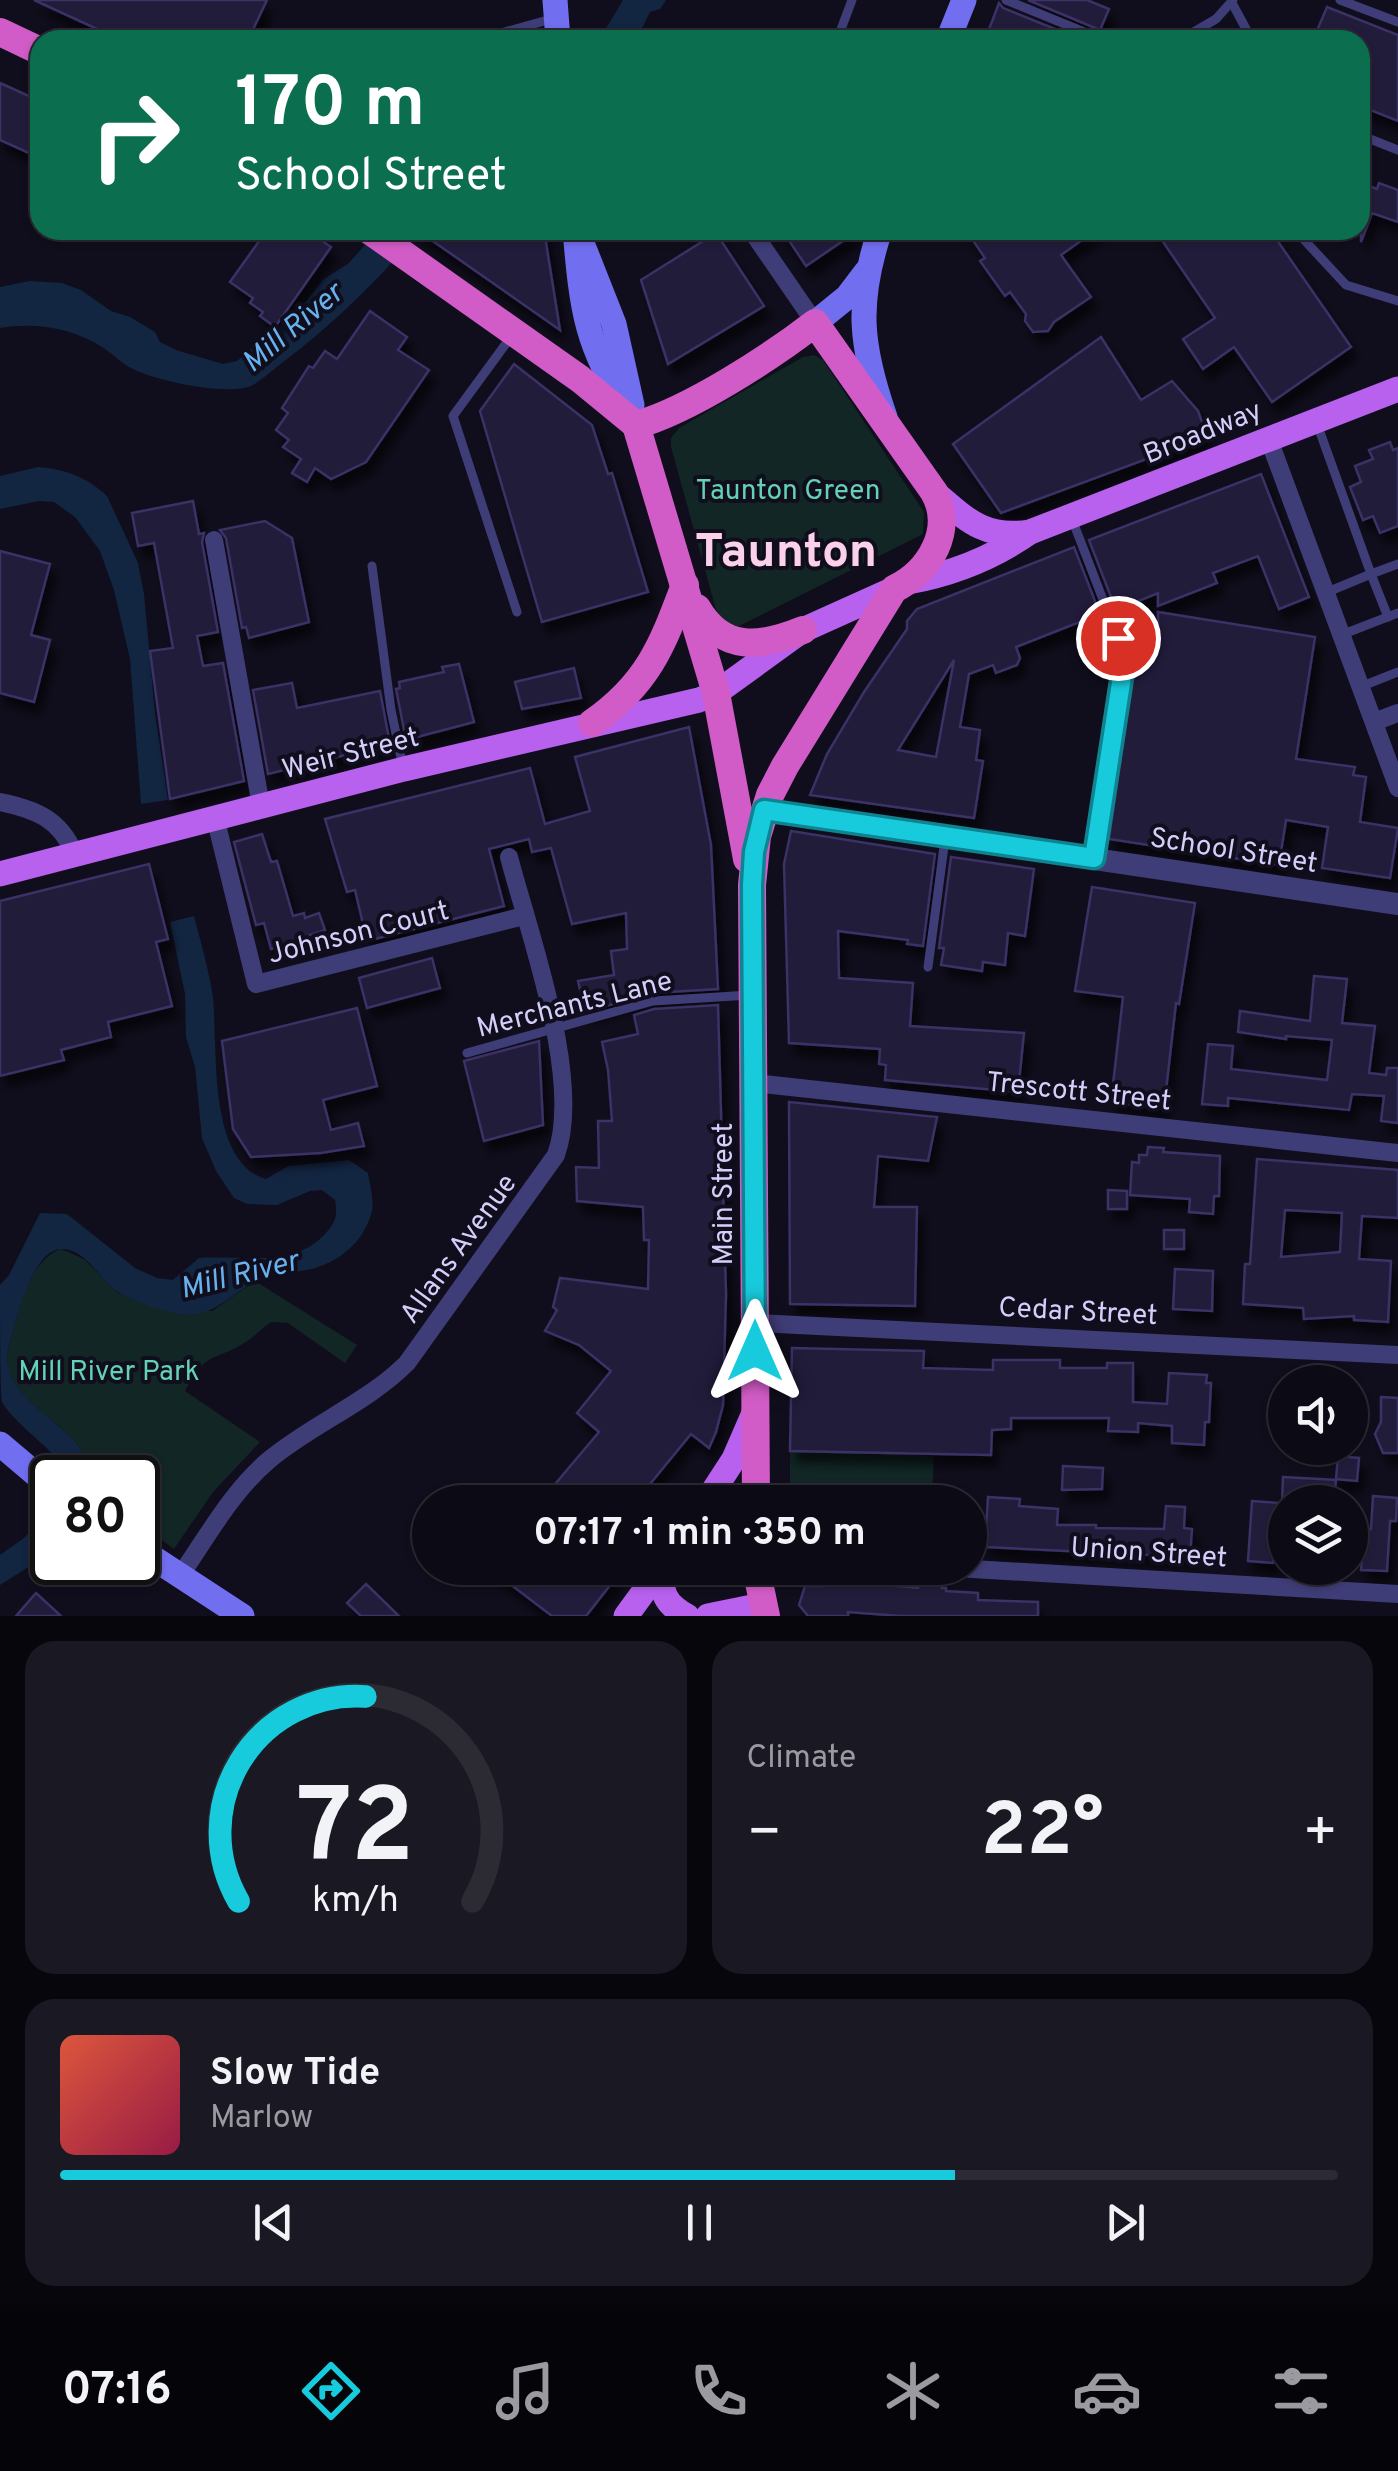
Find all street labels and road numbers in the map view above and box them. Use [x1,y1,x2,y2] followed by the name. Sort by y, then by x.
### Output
[1139,394,1268,474] street label: Broadway
[279,721,423,789] street label: Weir Street
[1147,821,1320,883] street label: School Street
[265,894,453,974] street label: Johnson Court
[473,964,676,1048] street label: Merchants Lane
[984,1065,1173,1121] street label: Trescott Street
[707,1123,743,1265] street label: Main Street
[393,1168,526,1332] street label: Allans Avenue
[997,1291,1158,1335] street label: Cedar Street
[1069,1531,1228,1577] street label: Union Street

